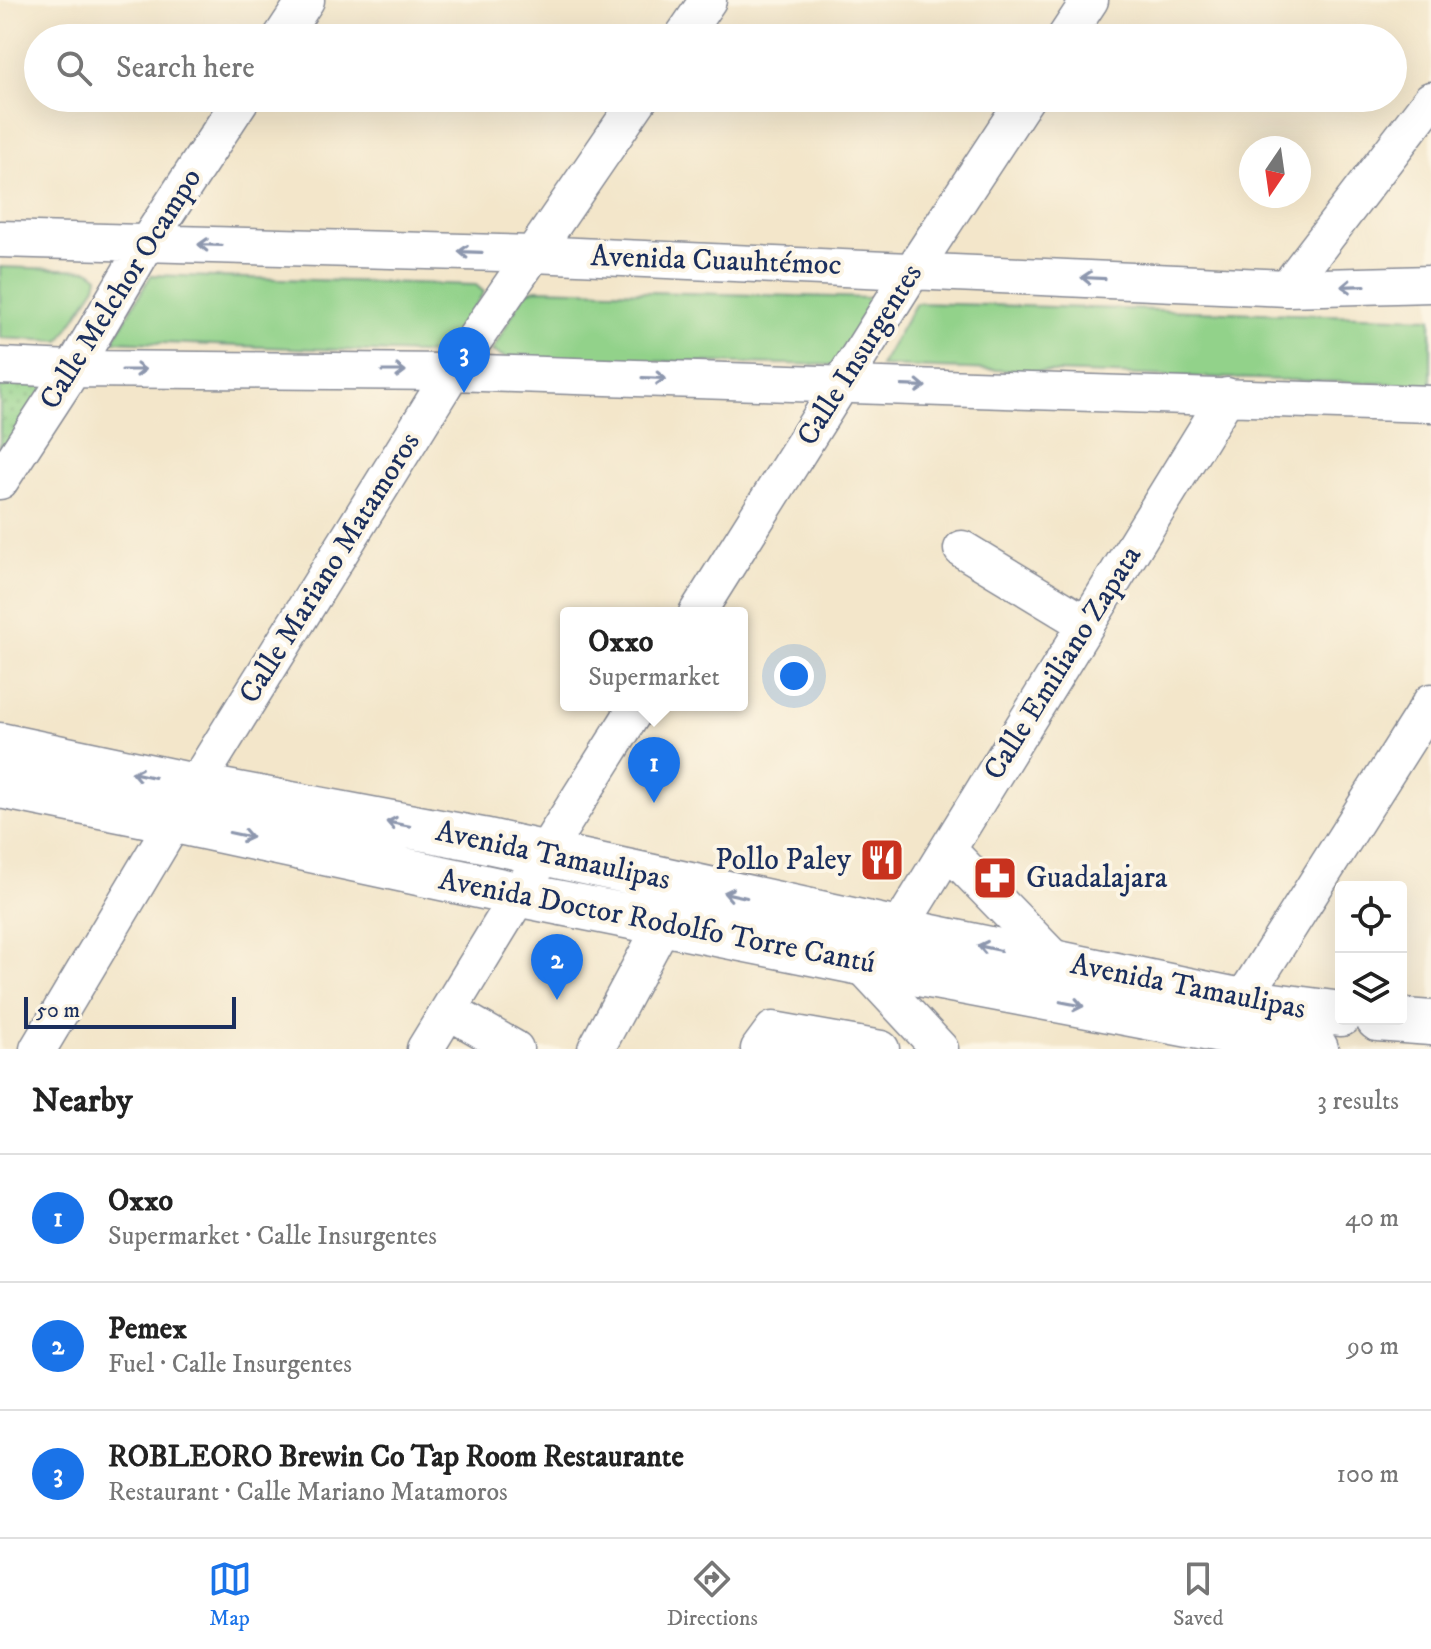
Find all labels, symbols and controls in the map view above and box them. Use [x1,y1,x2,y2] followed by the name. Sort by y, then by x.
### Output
[24,24,1407,112] search box
[52,46,96,90] icon: search
[116,50,255,87] text: Search here
[1239,136,1311,208] north arrow
[32,162,210,416] street label: Calle Melchor Ocampo
[197,237,224,253] one-way arrow
[590,238,842,284] street label: Avenida Cuauhtémoc
[457,244,484,260] one-way arrow
[789,257,931,453] street label: Calle Insurgentes
[1080,271,1107,286] one-way arrow
[1340,278,1367,294] one-way arrow
[438,327,490,393] pin: 3
[120,362,147,378] one-way arrow
[380,363,407,379] one-way arrow
[640,370,667,385] one-way arrow
[900,379,927,394] one-way arrow
[231,425,429,711] street label: Calle Mariano Matamoros
[976,539,1150,787] street label: Calle Emiliano Zapata
[560,607,748,711] popup
[588,624,653,661] text: Oxxo
[774,656,814,696] your location
[588,661,720,694] text: Supermarket
[628,737,680,803] pin: 1
[131,767,156,782] one-way arrow
[432,813,674,899] street label: Avenida Tamaulipas
[386,816,411,831] one-way arrow
[228,828,253,843] one-way arrow
[858,836,906,884] restaurant icon: Pollo Paley
[715,842,852,879] place label: Pollo Paley
[971,854,1019,902] pharmacy icon: Guadalajara
[1026,860,1168,897] place label: Guadalajara
[436,861,878,983] street label: Avenida Doctor Rodolfo Torre Cantú
[1335,881,1407,1025] map controls
[1335,881,1407,953] button: locate
[723,887,748,902] one-way arrow
[531,934,583,1000] pin: 2
[977,940,1003,955] one-way arrow
[1067,946,1309,1028] street label: Avenida Tamaulipas
[1335,953,1407,1025] button: layers
[24,993,236,1029] scale bar
[36,997,80,1024] text: 50 m
[1059,997,1084,1012] one-way arrow
[32,1080,133,1122] text: Nearby
[1317,1085,1399,1118] text: 3 results
[108,1183,173,1220] text: Oxxo
[53,1202,63,1235] text: 1
[1345,1202,1399,1235] text: 40 m
[108,1220,437,1253] text: Supermarket · Calle Insurgentes
[108,1311,187,1348] text: Pemex
[52,1330,64,1363] text: 2
[1347,1330,1399,1363] text: 90 m
[108,1348,352,1381] text: Fuel · Calle Insurgentes
[108,1439,684,1476] text: ROBLEORO Brewin Co Tap Room Restaurante
[53,1458,63,1491] text: 3
[1336,1458,1399,1491] text: 100 m
[108,1476,508,1509] text: Restaurant · Calle Mariano Matamoros
[208,1557,252,1632] tab: Map
[667,1557,758,1632] tab: Directions
[1173,1557,1223,1632] tab: Saved

